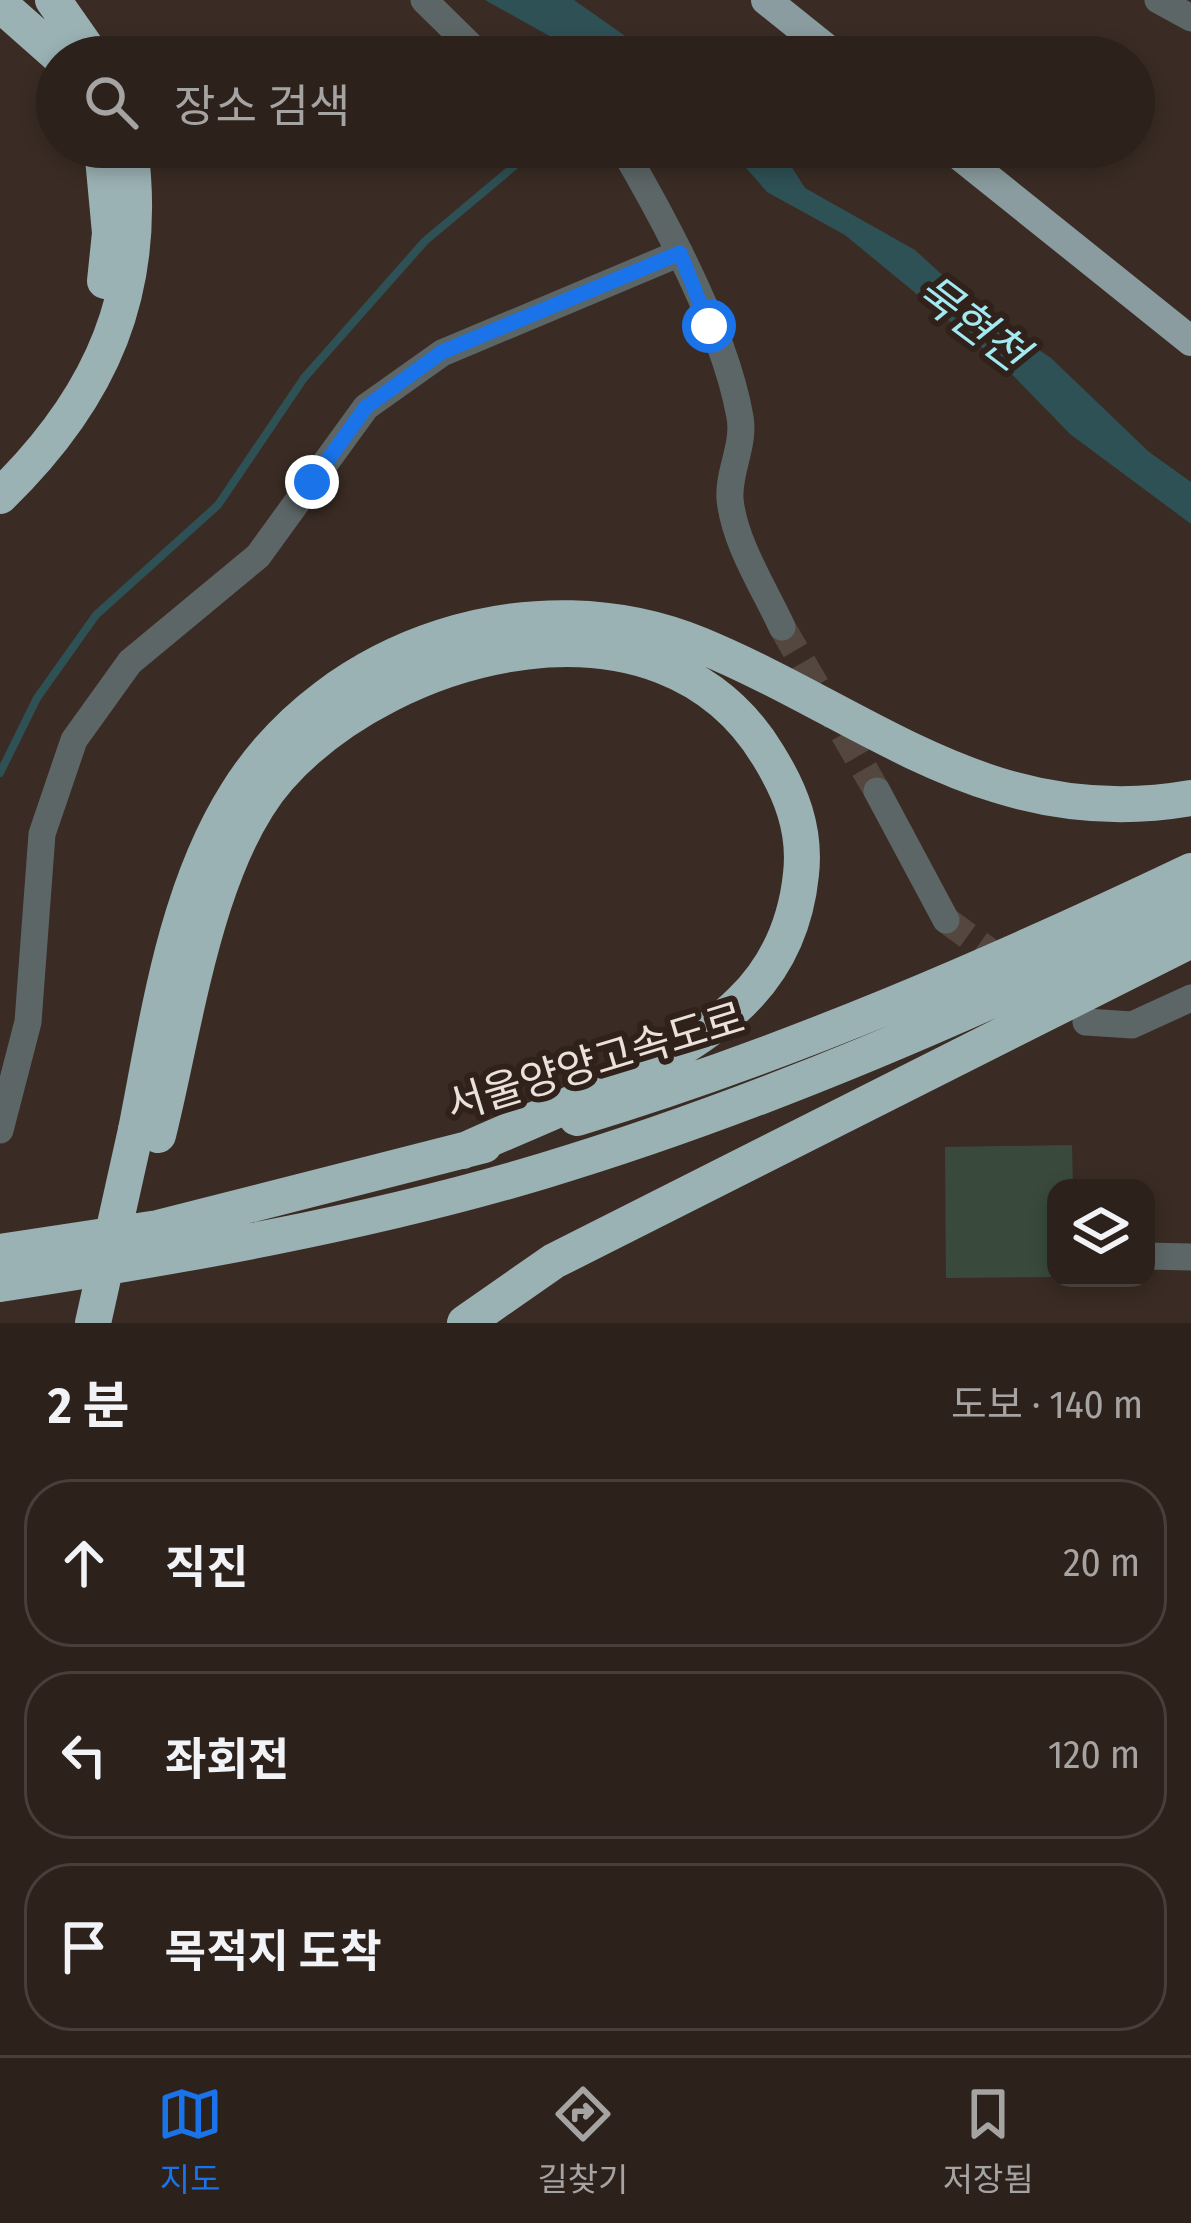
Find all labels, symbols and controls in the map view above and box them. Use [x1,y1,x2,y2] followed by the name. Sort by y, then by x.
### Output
[36,36,1155,168] search box
[78,69,144,135] icon: search
[174,80,350,134] text: 장소 검색
[906,264,1041,385] water label: 묵현천
[682,299,736,353] route start
[285,455,339,509] route end
[440,993,750,1131] street label: 서울양양고속도로
[1047,1179,1155,1287] map controls
[1047,1179,1155,1287] button: layers
[48,1375,129,1437] text: 2 분
[951,1382,1143,1428] text: 도보 · 140 m
[51,1530,117,1596] icon: ahead
[1063,1540,1140,1586] text: 20 m
[165,1541,248,1595] text: 직진
[51,1722,117,1788] icon: left
[1048,1732,1140,1778] text: 120 m
[165,1733,289,1787] text: 좌회전
[51,1914,117,1980] icon: arrive
[165,1925,381,1979] text: 목적지 도착
[157,2081,223,2201] tab: 지도
[537,2081,628,2201] tab: 길찾기
[943,2081,1034,2201] tab: 저장됨

